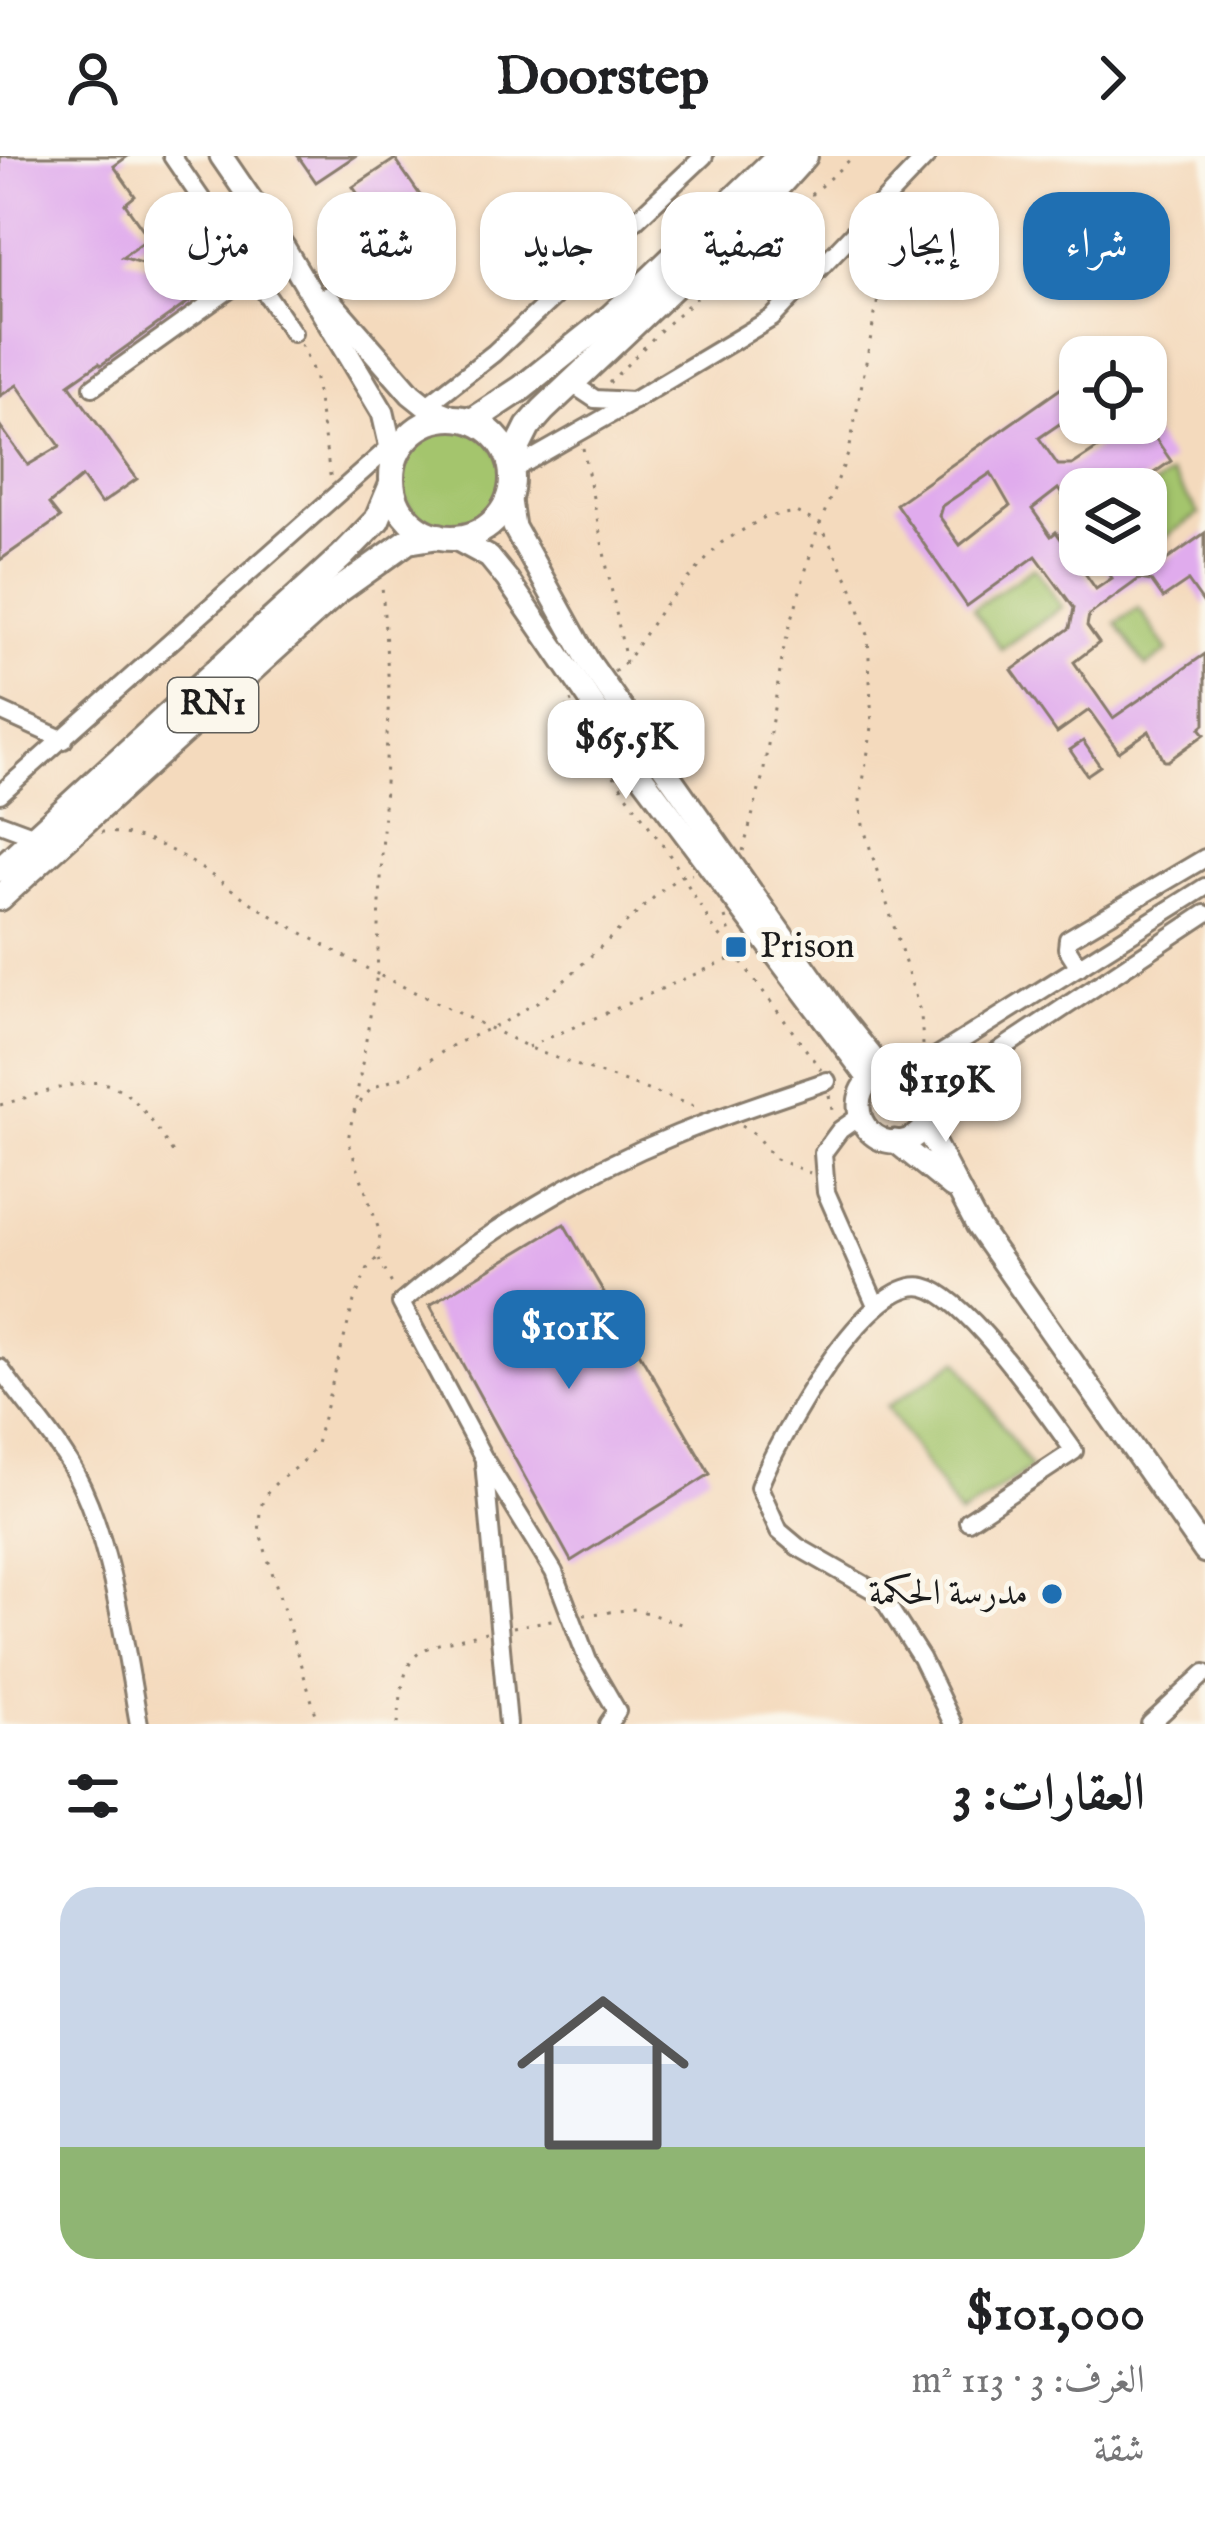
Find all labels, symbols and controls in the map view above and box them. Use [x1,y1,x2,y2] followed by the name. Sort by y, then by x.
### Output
[496,44,709,113] text: Doorstep
[60,45,126,111] icon: person
[1079,45,1145,111] icon: forward
[144,192,293,300] chip: منزل
[317,192,456,300] chip: شقة
[480,192,637,300] chip: جديد
[661,192,825,300] chip: تصفية
[849,192,999,300] chip: إيجار
[1023,192,1170,300] chip: شراء
[1059,336,1167,576] map controls
[1059,336,1167,444] button: locate
[1059,468,1167,576] button: layers
[168,678,258,732] road number: RN1
[528,700,724,802] pin: $65.5K
[575,714,677,763] text: $65.5K
[760,924,855,970] place label: Prison
[723,934,749,960] marker: Prison
[862,1043,1030,1145] pin: $119K
[898,1057,994,1106] text: $119K
[485,1290,653,1392] pin: $101K
[520,1304,618,1353] text: $101K
[868,1571,1028,1617] place label: مدرسة الحكمة
[1039,1581,1065,1607] marker: مدرسة الحكمة
[60,1763,126,1829] icon: filters
[953,1763,1145,1828] text: العقارات: 3
[495,1965,711,2181] icon: home
[966,2283,1145,2348] text: $101,000
[912,2357,1145,2406] text: الغرف: 3 · 113 m²
[1093,2426,1145,2475] text: شقة

